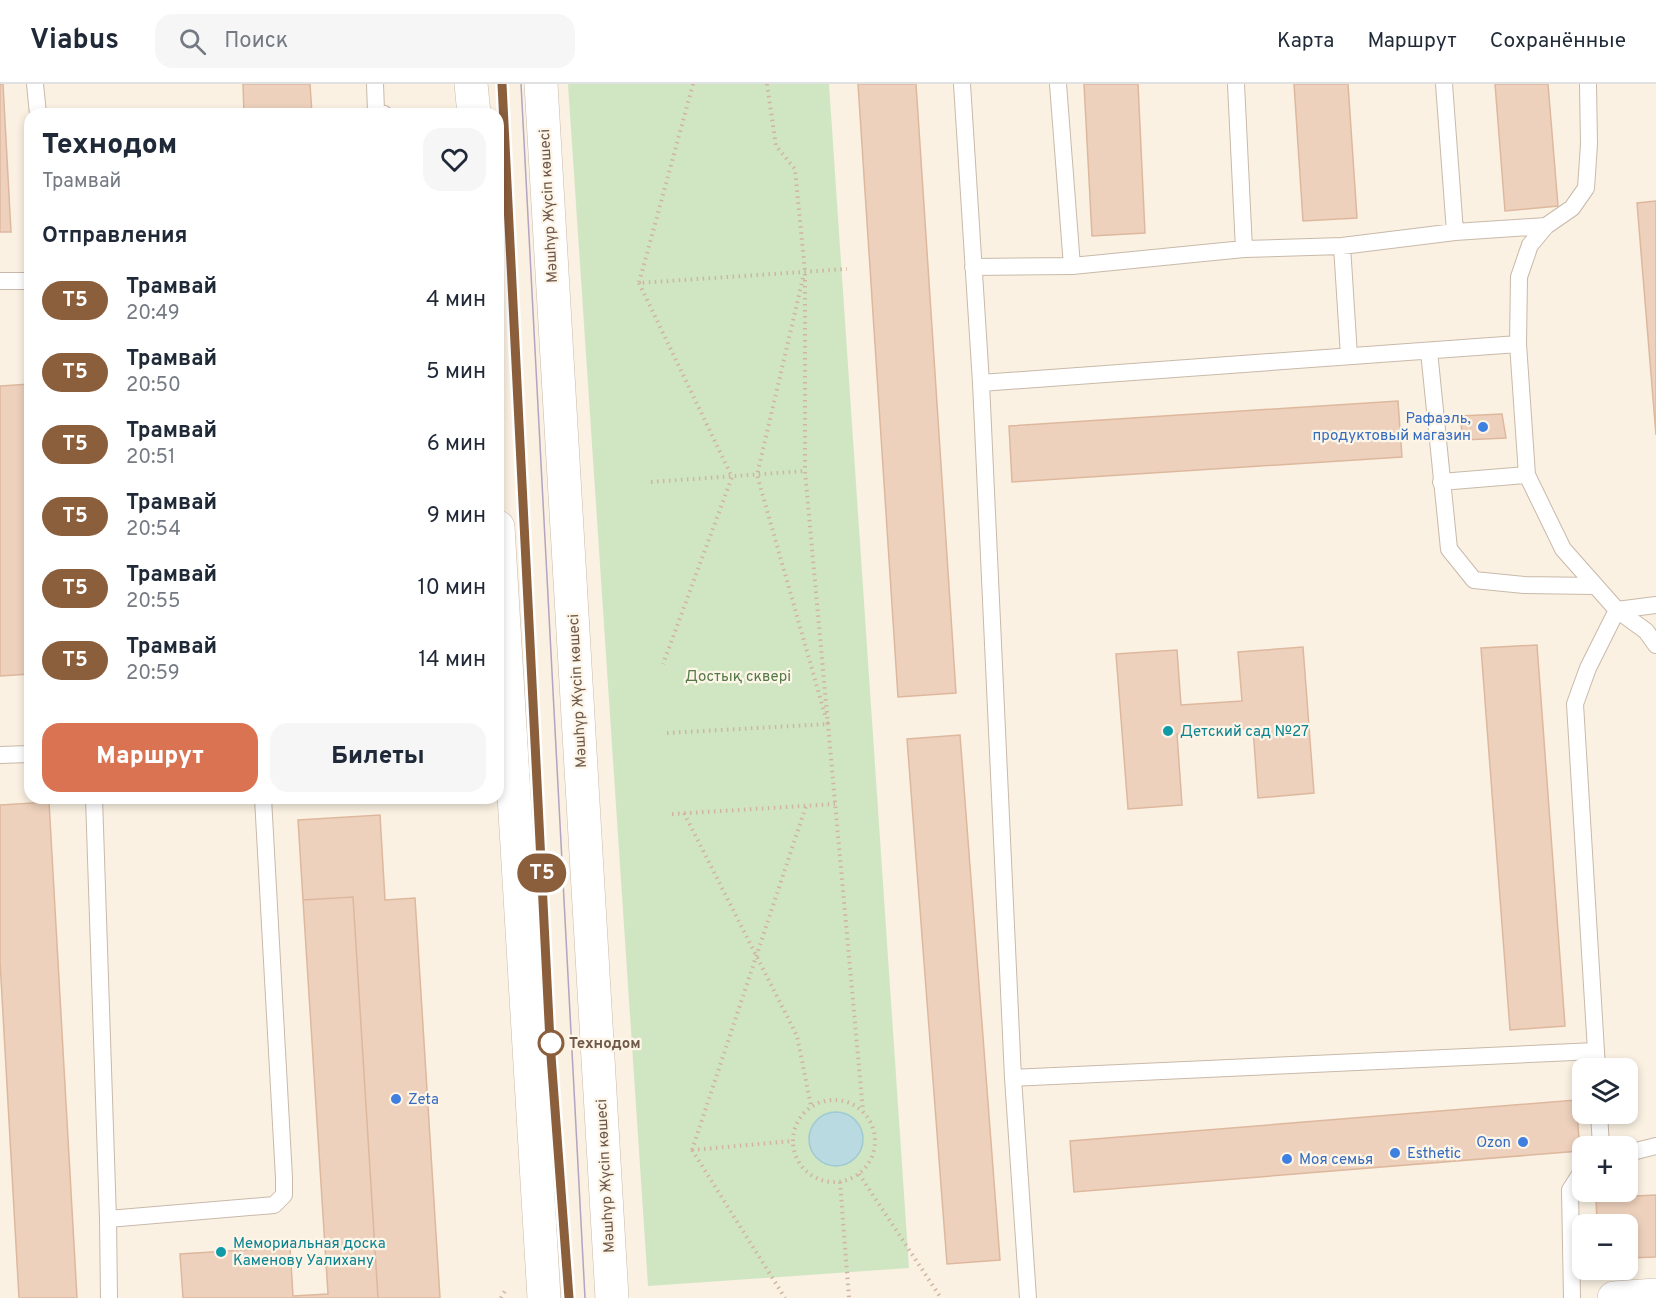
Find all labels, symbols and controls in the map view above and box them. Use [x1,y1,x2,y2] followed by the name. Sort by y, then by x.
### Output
[155,14,575,68] search box
[30,23,119,59] text: Viabus
[176,25,209,58] icon: search
[224,28,288,55] text: Поиск
[1277,28,1334,55] text: Карта
[1367,28,1457,55] text: Маршрут
[1490,28,1626,55] text: Сохранённые
[42,128,177,164] text: Технодом
[423,128,486,191] button: heart
[536,128,563,283] street label: Мәшһүр Жүсіп көшесі
[42,169,121,195] text: Трамвай
[42,223,187,250] text: Отправления
[126,274,217,301] text: Трамвай
[62,287,88,314] text: T5
[426,287,486,314] text: 4 мин
[126,301,180,327] text: 20:49
[126,346,217,373] text: Трамвай
[62,359,88,386] text: T5
[426,359,486,386] text: 5 мин
[126,373,181,399] text: 20:50
[1313,410,1471,446] place label: Рафаэль, продуктовый магазин
[126,418,217,445] text: Трамвай
[1476,420,1490,434] marker: Рафаэль, продуктовый магазин
[62,431,88,458] text: T5
[427,431,486,458] text: 6 мин
[126,445,175,471] text: 20:51
[126,490,217,517] text: Трамвай
[62,503,88,530] text: T5
[427,503,486,530] text: 9 мин
[126,517,181,543] text: 20:54
[126,562,217,589] text: Трамвай
[62,575,88,602] text: T5
[417,575,486,602] text: 10 мин
[126,589,180,615] text: 20:55
[565,613,592,768] street label: Мәшһүр Жүсіп көшесі
[126,634,217,661] text: Трамвай
[62,647,88,674] text: T5
[418,647,486,674] text: 14 мин
[126,661,180,687] text: 20:59
[685,668,791,687] park label: Достық сквері
[42,723,258,792] button: Маршрут
[270,723,486,792] button: Билеты
[1180,723,1309,742] place label: Детский сад №27
[1161,724,1175,738] marker: Детский сад №27
[515,854,569,892] line badge: T5
[529,860,555,887] text: T5
[538,1030,564,1056] marker: Технодом
[569,1035,641,1054] place label: Технодом
[1572,1058,1638,1280] map controls
[1572,1058,1638,1124] button: layers
[408,1091,439,1110] place label: Zeta
[389,1092,403,1106] marker: Zeta
[593,1098,620,1253] street label: Мәшһүр Жүсіп көшесі
[1476,1134,1511,1153] place label: Ozon
[1516,1135,1530,1149] marker: Ozon
[1572,1136,1638,1202] button: +
[1407,1145,1461,1164] place label: Esthetic
[1388,1146,1402,1160] marker: Esthetic
[1299,1151,1373,1170] place label: Моя семья
[1280,1152,1294,1166] marker: Моя семья
[1572,1214,1638,1280] button: −
[233,1235,386,1271] place label: Мемориальная доска Каменову Уалихану
[214,1245,228,1259] marker: Мемориальная доска Каменову Уалихану

